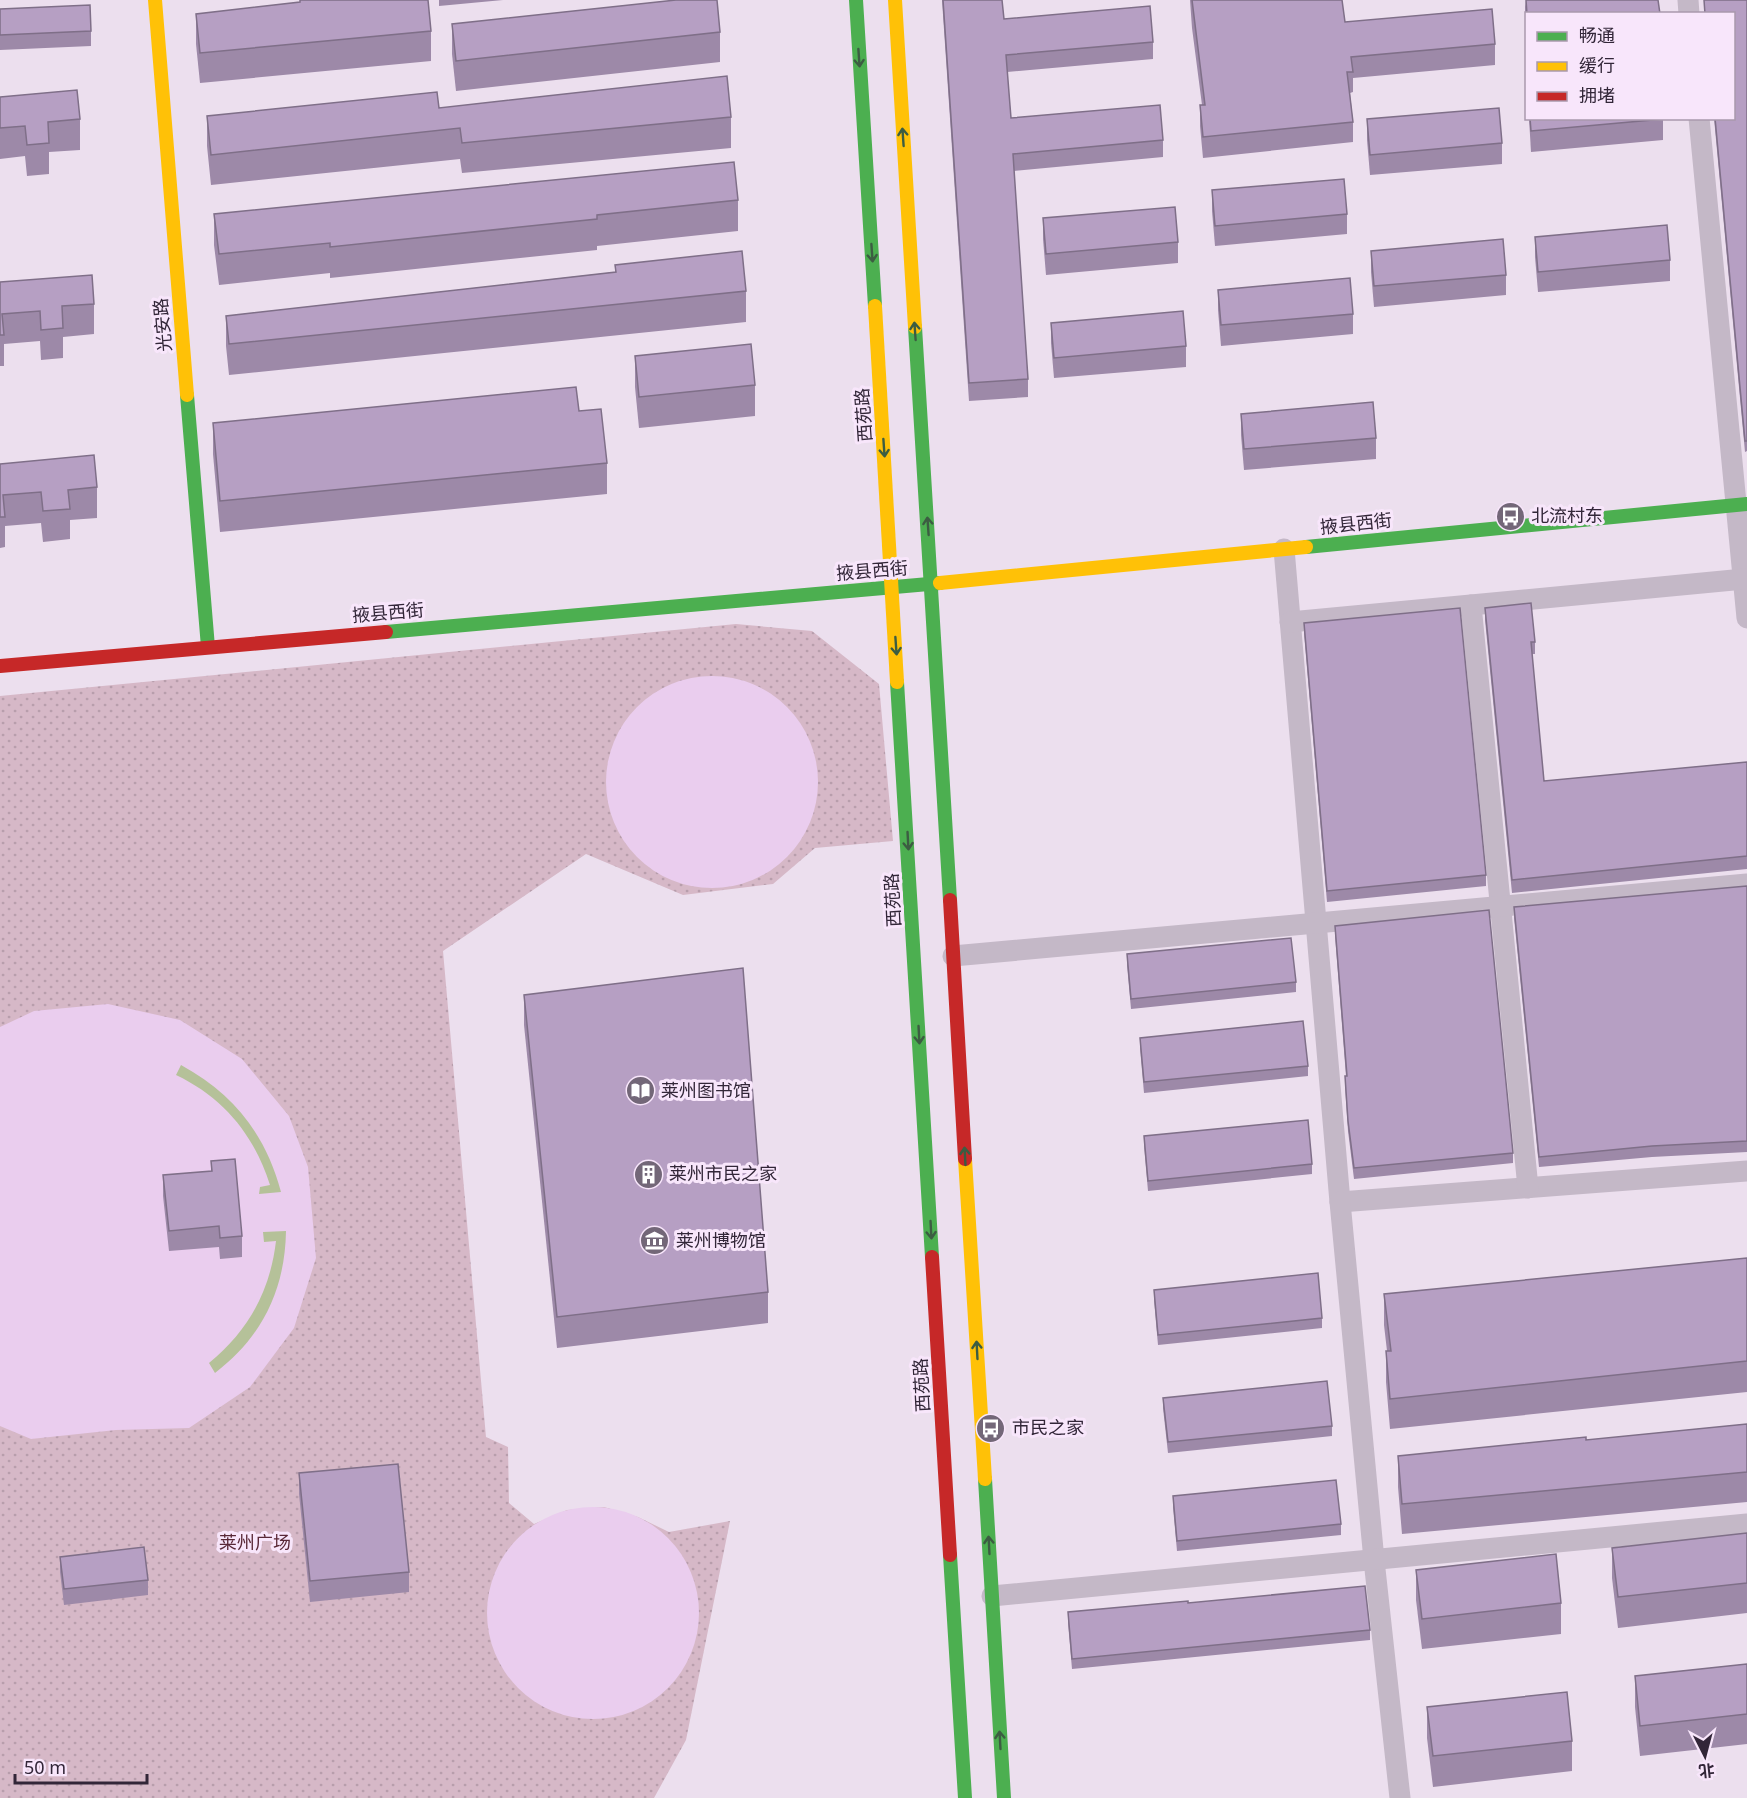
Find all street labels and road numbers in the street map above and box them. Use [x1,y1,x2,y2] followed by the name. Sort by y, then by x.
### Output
[148,297,176,353] street label: 光安路
[849,387,877,443] street label: 西苑路
[1319,507,1393,539] street label: 掖县西街
[835,555,909,585] street label: 掖县西街
[351,597,425,627] street label: 掖县西街
[879,872,905,928] street label: 西苑路
[908,1357,934,1413] street label: 西苑路

